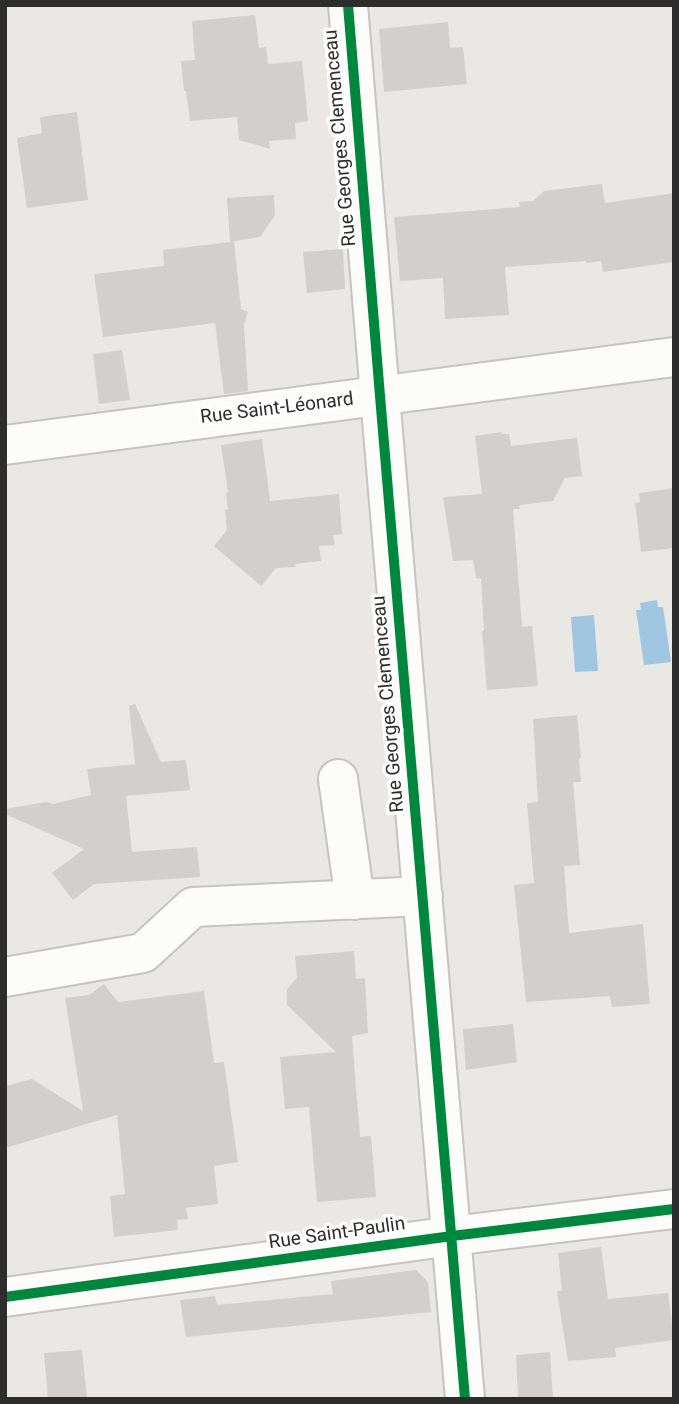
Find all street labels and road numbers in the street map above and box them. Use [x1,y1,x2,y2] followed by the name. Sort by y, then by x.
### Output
[320,29,362,247] street label: Rue Georges Clemenceau
[199,388,355,430] street label: Rue Saint-Léonard
[368,595,410,813] street label: Rue Georges Clemenceau
[267,1213,407,1255] street label: Rue Saint-Paulin

